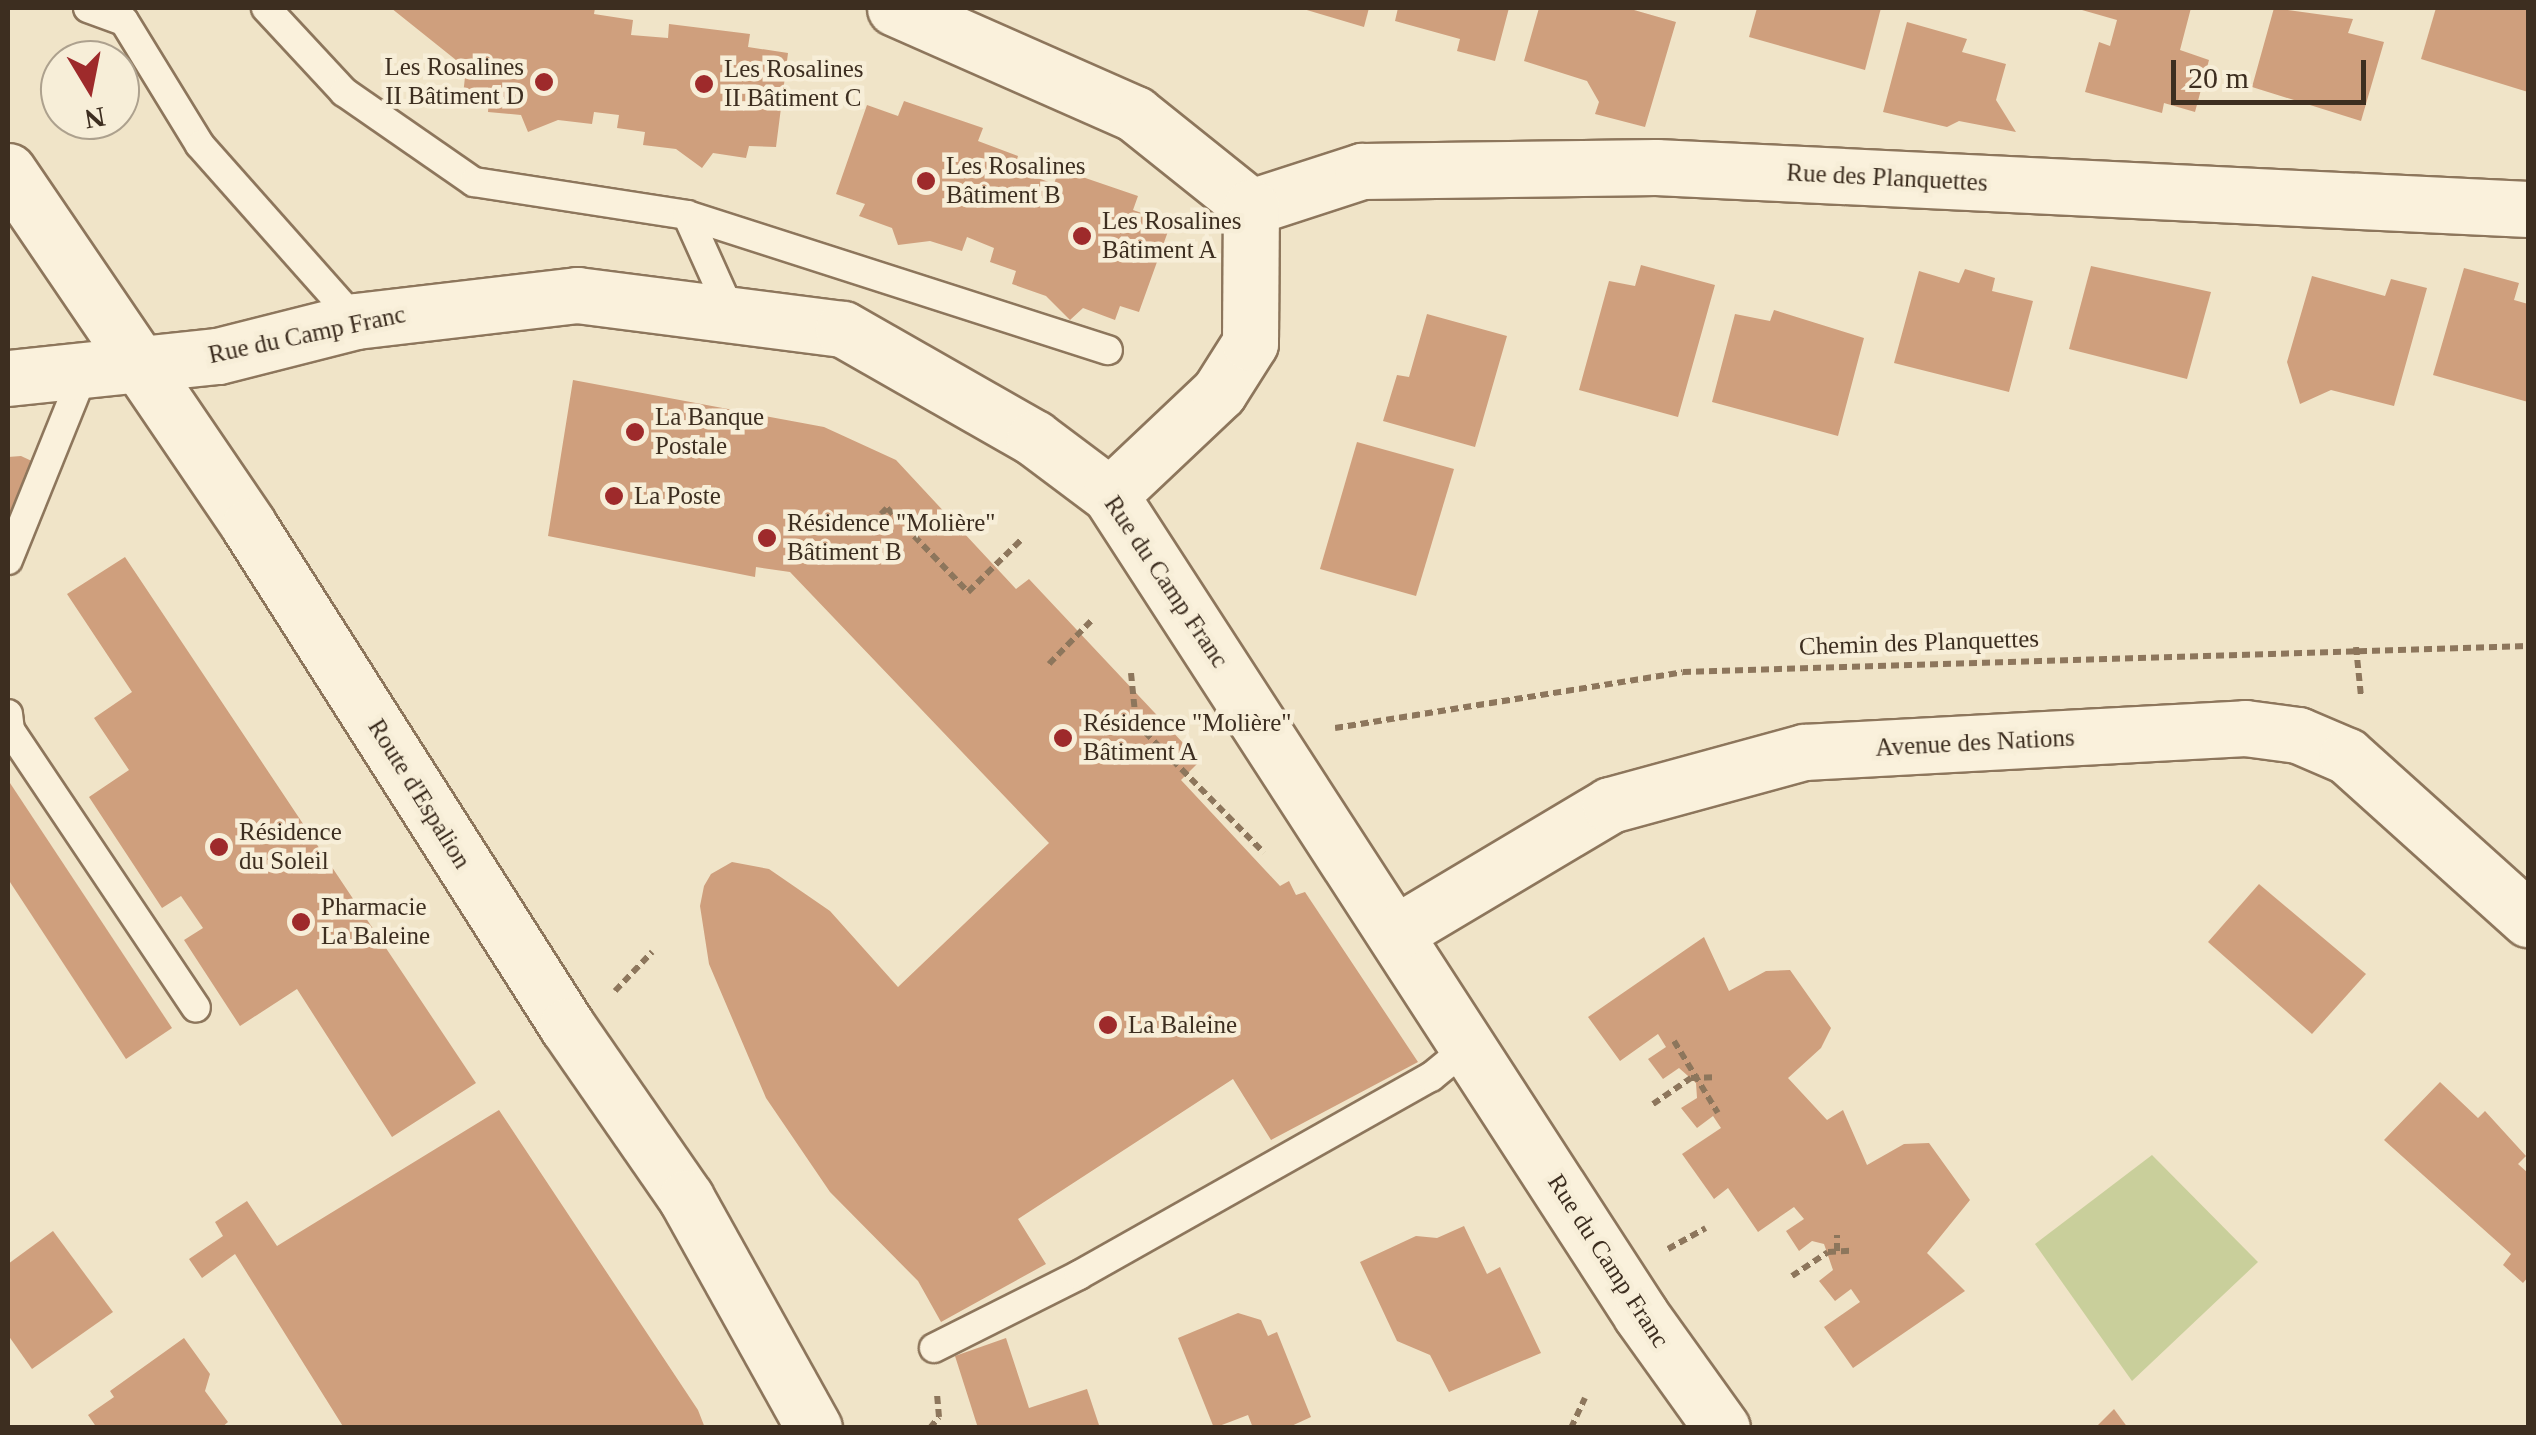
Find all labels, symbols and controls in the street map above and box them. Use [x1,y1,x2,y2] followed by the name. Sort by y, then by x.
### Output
[40,40,140,140] north arrow
[2176,40,2371,102] scale bar
[384,53,524,112] place label: Les Rosalines II Bâtiment D
[724,55,864,114] place label: Les Rosalines II Bâtiment C
[2188,61,2249,94] text: 20 m
[533,71,555,93] marker: Les Rosalines II Bâtiment D
[693,73,715,95] marker: Les Rosalines II Bâtiment C
[82,101,108,135] text: N
[946,152,1086,211] place label: Les Rosalines Bâtiment B
[1786,158,1988,198] street label: Rue des Planquettes
[915,170,937,192] marker: Les Rosalines Bâtiment B
[1102,207,1242,266] place label: Les Rosalines Bâtiment A
[1071,225,1093,247] marker: Les Rosalines Bâtiment A
[206,299,408,371] street label: Rue du Camp Franc
[655,403,764,462] place label: La Banque Postale
[624,421,646,443] marker: La Banque Postale
[634,481,721,511] place label: La Poste
[603,485,625,507] marker: La Poste
[1097,490,1235,674] street label: Rue du Camp Franc
[787,509,996,568] place label: Résidence "Molière" Bâtiment B
[756,527,778,549] marker: Résidence "Molière" Bâtiment B
[1798,624,2040,662] street label: Chemin des Planquettes
[1083,709,1292,768] place label: Résidence "Molière" Bâtiment A
[361,714,477,874] street label: Route d'Espalion
[1875,723,2075,763] street label: Avenue des Nations
[1052,727,1074,749] marker: Résidence "Molière" Bâtiment A
[239,818,342,877] place label: Résidence du Soleil
[208,836,230,858] marker: Résidence du Soleil
[321,893,430,952] place label: Pharmacie La Baleine
[290,911,312,933] marker: Pharmacie La Baleine
[1128,1010,1237,1040] place label: La Baleine
[1097,1014,1119,1036] marker: La Baleine
[1541,1169,1675,1353] street label: Rue du Camp Franc

